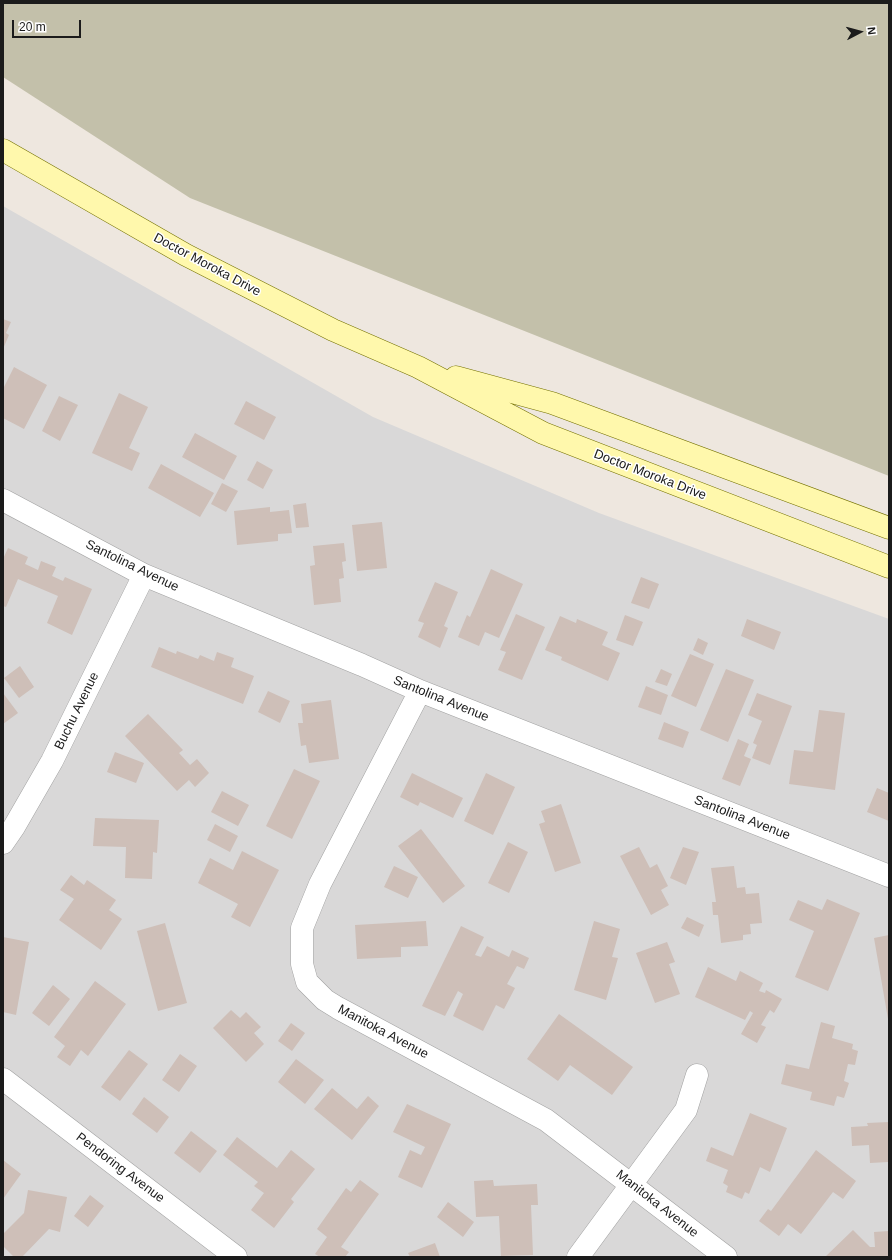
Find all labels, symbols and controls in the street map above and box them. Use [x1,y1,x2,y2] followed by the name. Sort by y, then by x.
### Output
[14,12,83,38] scale bar
[840,12,880,52] north arrow
[19,20,46,34] text: 20 m
[866,26,878,35] text: N
[151,230,263,300] street label: Doctor Moroka Drive
[592,446,708,504] street label: Doctor Moroka Drive
[83,537,181,595] street label: Santolina Avenue
[52,670,102,752] street label: Buchu Avenue
[391,673,491,725] street label: Santolina Avenue
[692,792,792,844] street label: Santolina Avenue
[335,1002,431,1062] street label: Manitoka Avenue
[73,1130,167,1206] street label: Pendoring Avenue
[613,1167,701,1241] street label: Manitoka Avenue

